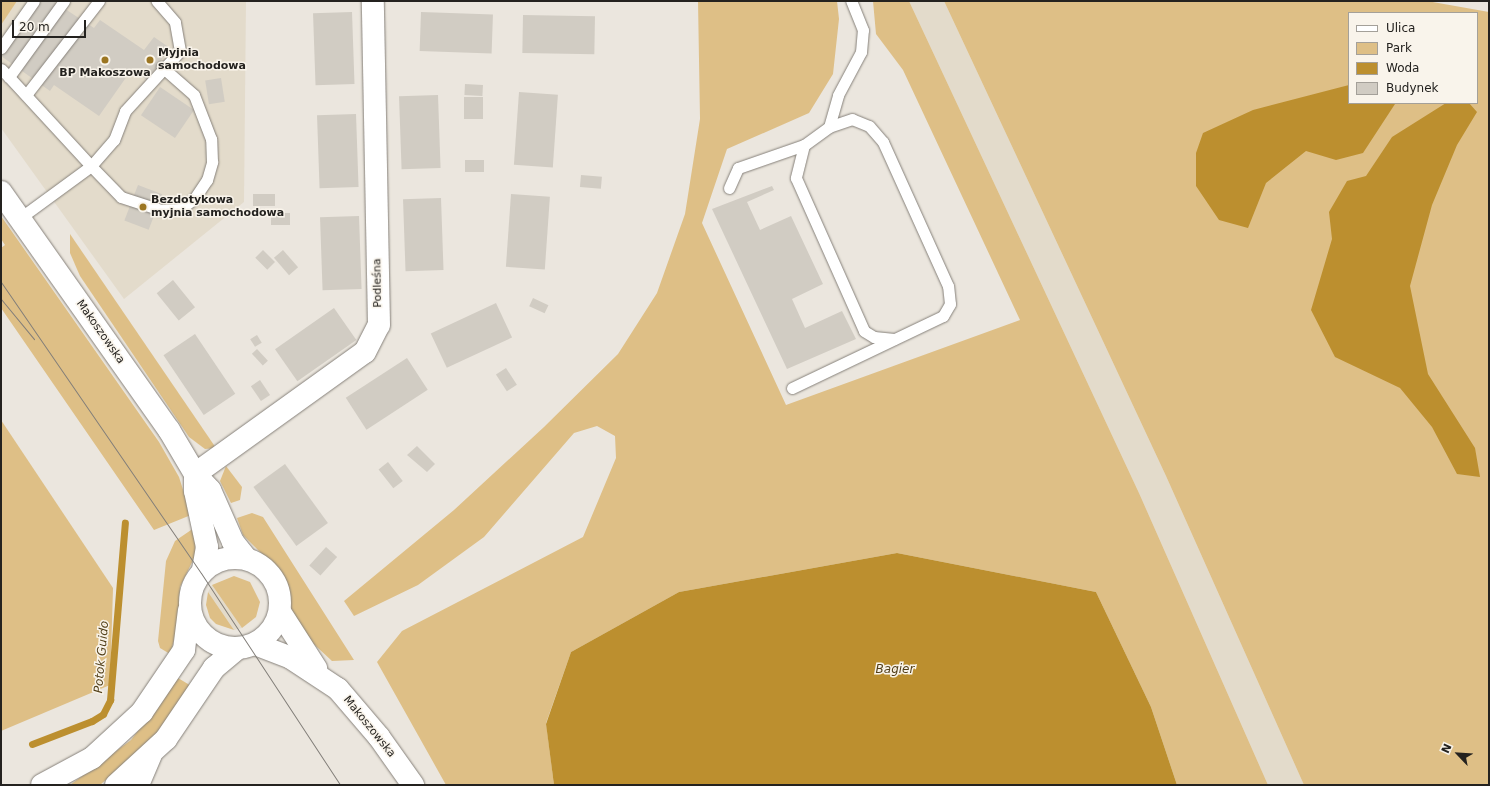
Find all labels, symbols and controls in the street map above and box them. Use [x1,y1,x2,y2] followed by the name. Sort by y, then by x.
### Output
[14,12,88,38] scale bar
[1348,12,1478,104] legend
[19,20,50,34] text: 20 m
[1386,21,1415,35] text: Ulica
[1386,41,1412,55] text: Park
[158,47,246,73] place label: Myjnia samochodowa
[100,55,110,65] marker: BP Makoszowa
[145,55,155,65] marker: Myjnia samochodowa
[1386,61,1419,75] text: Woda
[59,66,151,80] place label: BP Makoszowa
[1386,81,1439,95] text: Budynek
[151,194,284,220] place label: Bezdotykowa myjnia samochodowa
[138,202,148,212] marker: Bezdotykowa myjnia samochodowa
[371,258,385,308] street label: Podleśna
[73,298,127,366] street label: Makoszowska
[92,620,112,694] water label: Potok Guido
[876,663,914,677] water label: Bagier
[340,694,398,760] street label: Makoszowska
[1438,734,1478,774] north arrow
[1439,742,1455,756] text: N

